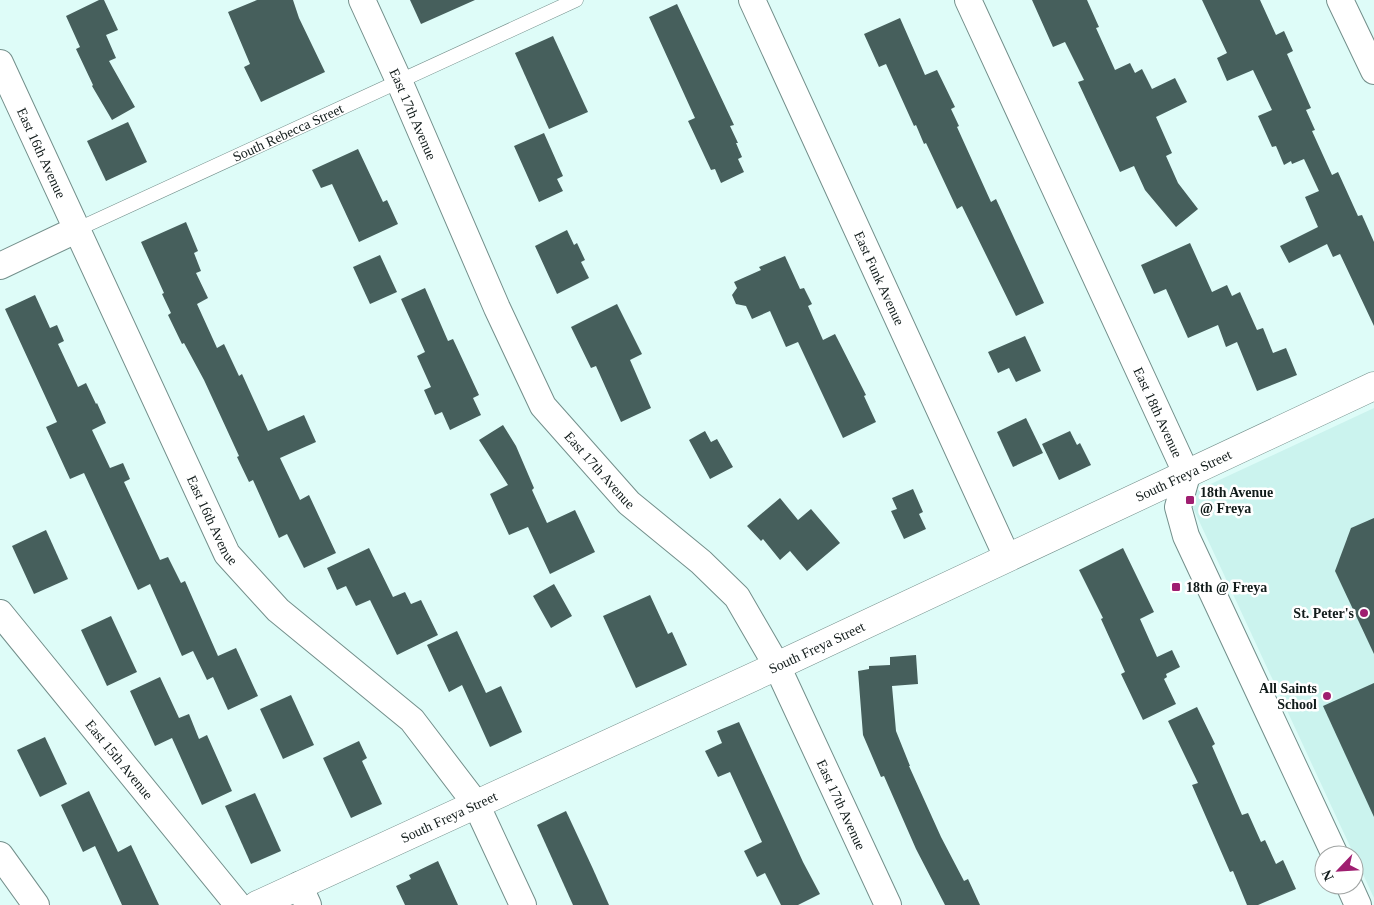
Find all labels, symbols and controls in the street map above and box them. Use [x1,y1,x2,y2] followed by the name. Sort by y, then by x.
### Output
[386,66,439,162] street label: East 17th Avenue
[231,101,346,165] street label: South Rebecca Street
[14,106,68,201] street label: East 16th Avenue
[851,229,907,328] street label: East Funk Avenue
[1130,365,1185,460] street label: East 18th Avenue
[561,429,637,512] street label: East 17th Avenue
[1133,447,1234,505] street label: South Freya Street
[184,473,240,568] street label: East 16th Avenue
[1200,485,1273,516] place label: 18th Avenue @ Freya
[1184,494,1196,506] marker: 18th Avenue @ Freya
[1186,580,1267,595] place label: 18th @ Freya
[1170,581,1182,593] marker: 18th @ Freya
[1293,606,1355,621] place label: St. Peter's
[1358,607,1370,619] marker: St. Peter's
[766,619,867,677] street label: South Freya Street
[1259,681,1318,712] place label: All Saints School
[1321,690,1333,702] marker: All Saints School
[82,717,156,802] street label: East 15th Avenue
[813,757,868,852] street label: East 17th Avenue
[398,789,500,846] street label: South Freya Street
[1314,845,1364,895] north arrow
[1319,868,1337,883] text: N

